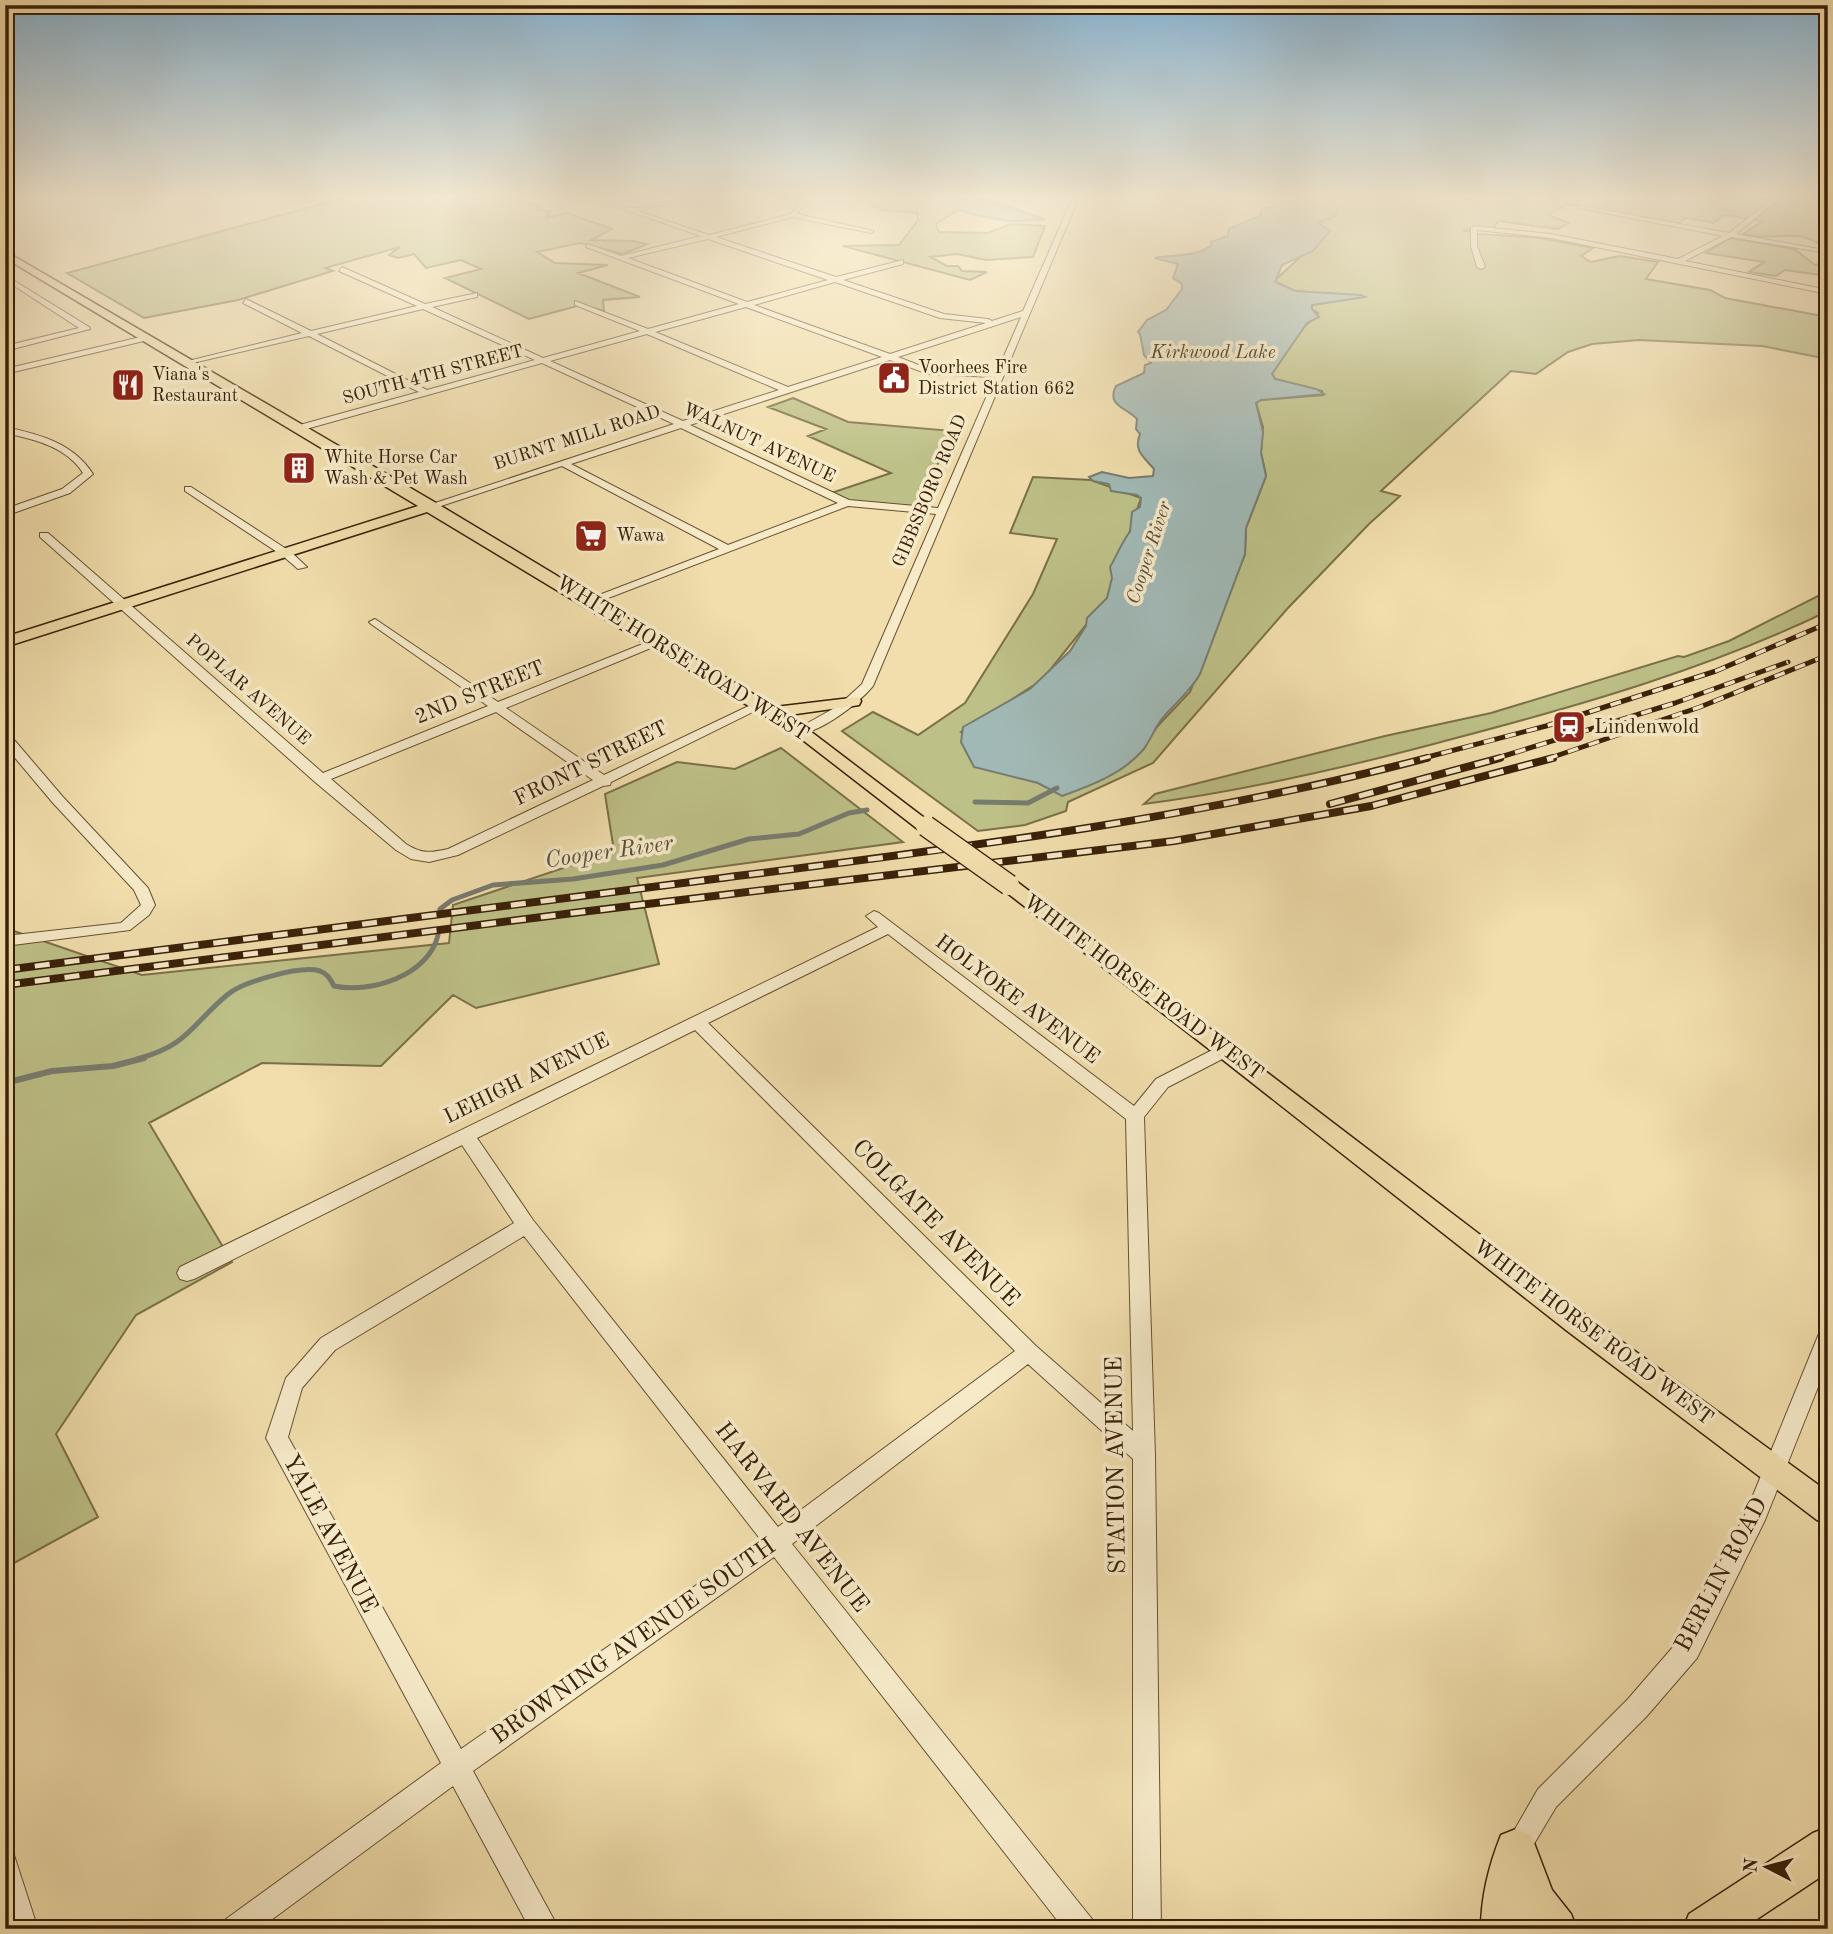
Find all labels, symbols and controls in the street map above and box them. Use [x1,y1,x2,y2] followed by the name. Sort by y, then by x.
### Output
[341,342,525,408] street label: SOUTH 4TH STREET
[1150,344,1276,363] water label: Kirkwood Lake
[875,359,913,397] public building icon: Voorhees Fire District Station 662
[918,359,1075,398] place label: Voorhees Fire District Station 662
[109,366,147,404] restaurant icon: Viana's Restaurant
[152,366,238,405] place label: Viana's Restaurant
[680,400,838,486] street label: WALNUT AVENUE
[491,403,663,473] street label: BURNT MILL ROAD
[890,412,970,570] street label: GIBBSBORO ROAD
[280,449,318,487] building icon: White Horse Car Wash & Pet Wash
[324,449,468,488] place label: White Horse Car Wash & Pet Wash
[1124,498,1176,607] water label: Cooper River
[572,517,610,555] supermarket icon: Wawa
[616,527,665,545] place label: Wawa
[552,572,812,746] street label: WHITE HORSE ROAD WEST
[182,631,314,749] street label: POPLAR AVENUE
[412,657,548,729] street label: 2ND STREET
[1550,708,1588,746] station icon: Lindenwold
[1594,717,1699,738] place label: Lindenwold
[511,718,671,810] street label: FRONT STREET
[543,831,676,873] water label: Cooper River
[1019,891,1267,1085] street label: WHITE HORSE ROAD WEST
[931,932,1103,1068] street label: HOLYOKE AVENUE
[441,1030,613,1128] street label: LEHIGH AVENUE
[847,1136,1023,1312] street label: COLGATE AVENUE
[1469,1236,1717,1430] street label: WHITE HORSE ROAD WEST
[1103,1356,1131,1574] street label: STATION AVENUE
[710,1419,872,1617] street label: HARVARD AVENUE
[277,1451,381,1617] street label: YALE AVENUE
[1671,1494,1773,1656] street label: BERLIN ROAD
[488,1535,780,1749] street label: BROWNING AVENUE SOUTH
[1731,1832,1801,1902] north arrow
[1742,1857,1763,1874] text: N

